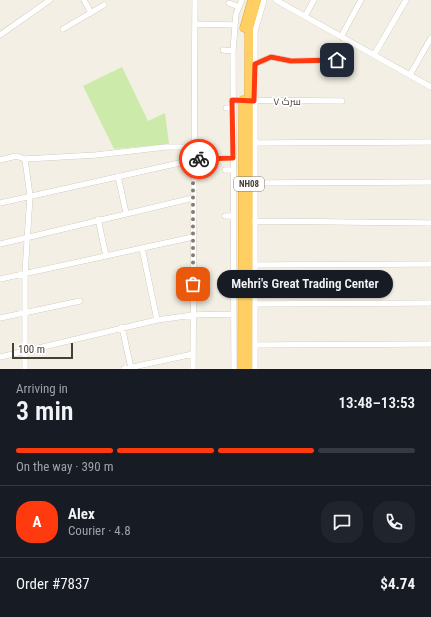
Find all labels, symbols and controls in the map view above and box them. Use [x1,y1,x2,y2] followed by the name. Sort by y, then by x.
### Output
[320,43,354,77] pin
[326,49,348,71] icon: home
[273,96,301,107] street label: سرک ۷
[179,139,219,179] courier
[188,148,210,170] icon: bike
[234,177,264,191] road number: NH08
[176,267,210,301] pin
[217,270,393,298] callout: Mehri's Great Trading Center
[182,273,204,295] icon: bag
[231,276,379,291] text: Mehri's Great Trading Center
[12,341,73,360] scale bar
[18,343,45,356] text: 100 m
[16,381,68,396] text: Arriving in
[338,394,415,412] text: 13:48–13:53
[16,396,74,426] text: 3 min
[16,459,113,474] text: On the way · 390 m
[321,501,363,543] button: chat
[373,501,415,543] button: phone
[68,505,95,523] text: Alex
[33,513,41,531] text: A
[68,523,131,538] text: Courier · 4.8
[16,575,90,593] text: Order #7837
[380,575,415,593] text: $4.74

